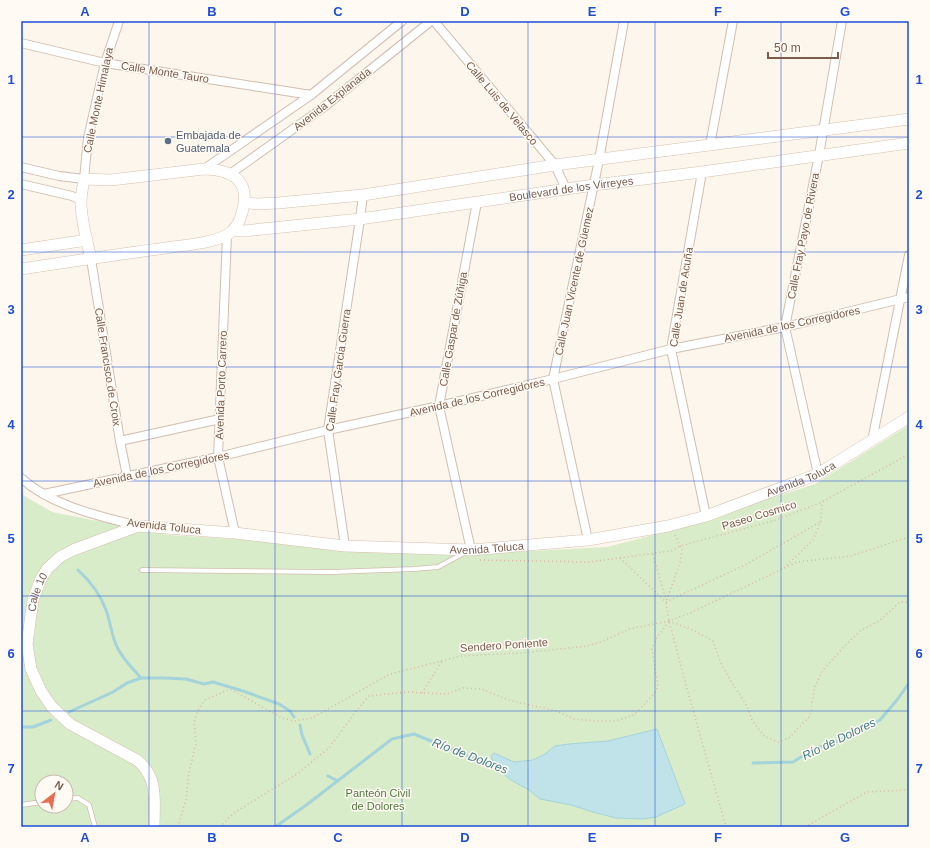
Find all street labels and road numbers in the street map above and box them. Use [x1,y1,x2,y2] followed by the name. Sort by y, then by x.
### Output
[81,45,115,154] street label: Calle Monte Himalaya
[120,59,210,85] street label: Calle Monte Tauro
[464,59,540,147] street label: Calle Luis de Velasco
[291,65,374,133] street label: Avenida Explanada
[785,171,821,300] street label: Calle Fray Payo de Rivera
[508,174,634,203] street label: Boulevard de los Virreyes
[552,206,596,356] street label: Calle Juan Vicente de Güemez
[667,245,695,348] street label: Calle Juan de Acuña
[437,270,469,387] street label: Calle Gaspar de Zúñiga
[723,304,862,344] street label: Avenida de los Corregidores
[93,307,123,428] street label: Calle Francisco de Croix
[323,307,353,432] street label: Calle Fray García Guerra
[213,330,229,440] street label: Avenida Porto Carrero
[408,375,546,418] street label: Avenida de los Corregidores
[92,449,231,489] street label: Avenida de los Corregidores
[764,458,838,499] street label: Avenida Toluca
[720,498,798,532] street label: Paseo Cosmico
[126,516,202,536] street label: Avenida Toluca
[449,539,525,556] street label: Avenida Toluca
[25,571,50,612] street label: Calle 10
[460,636,548,654] street label: Sendero Poniente

